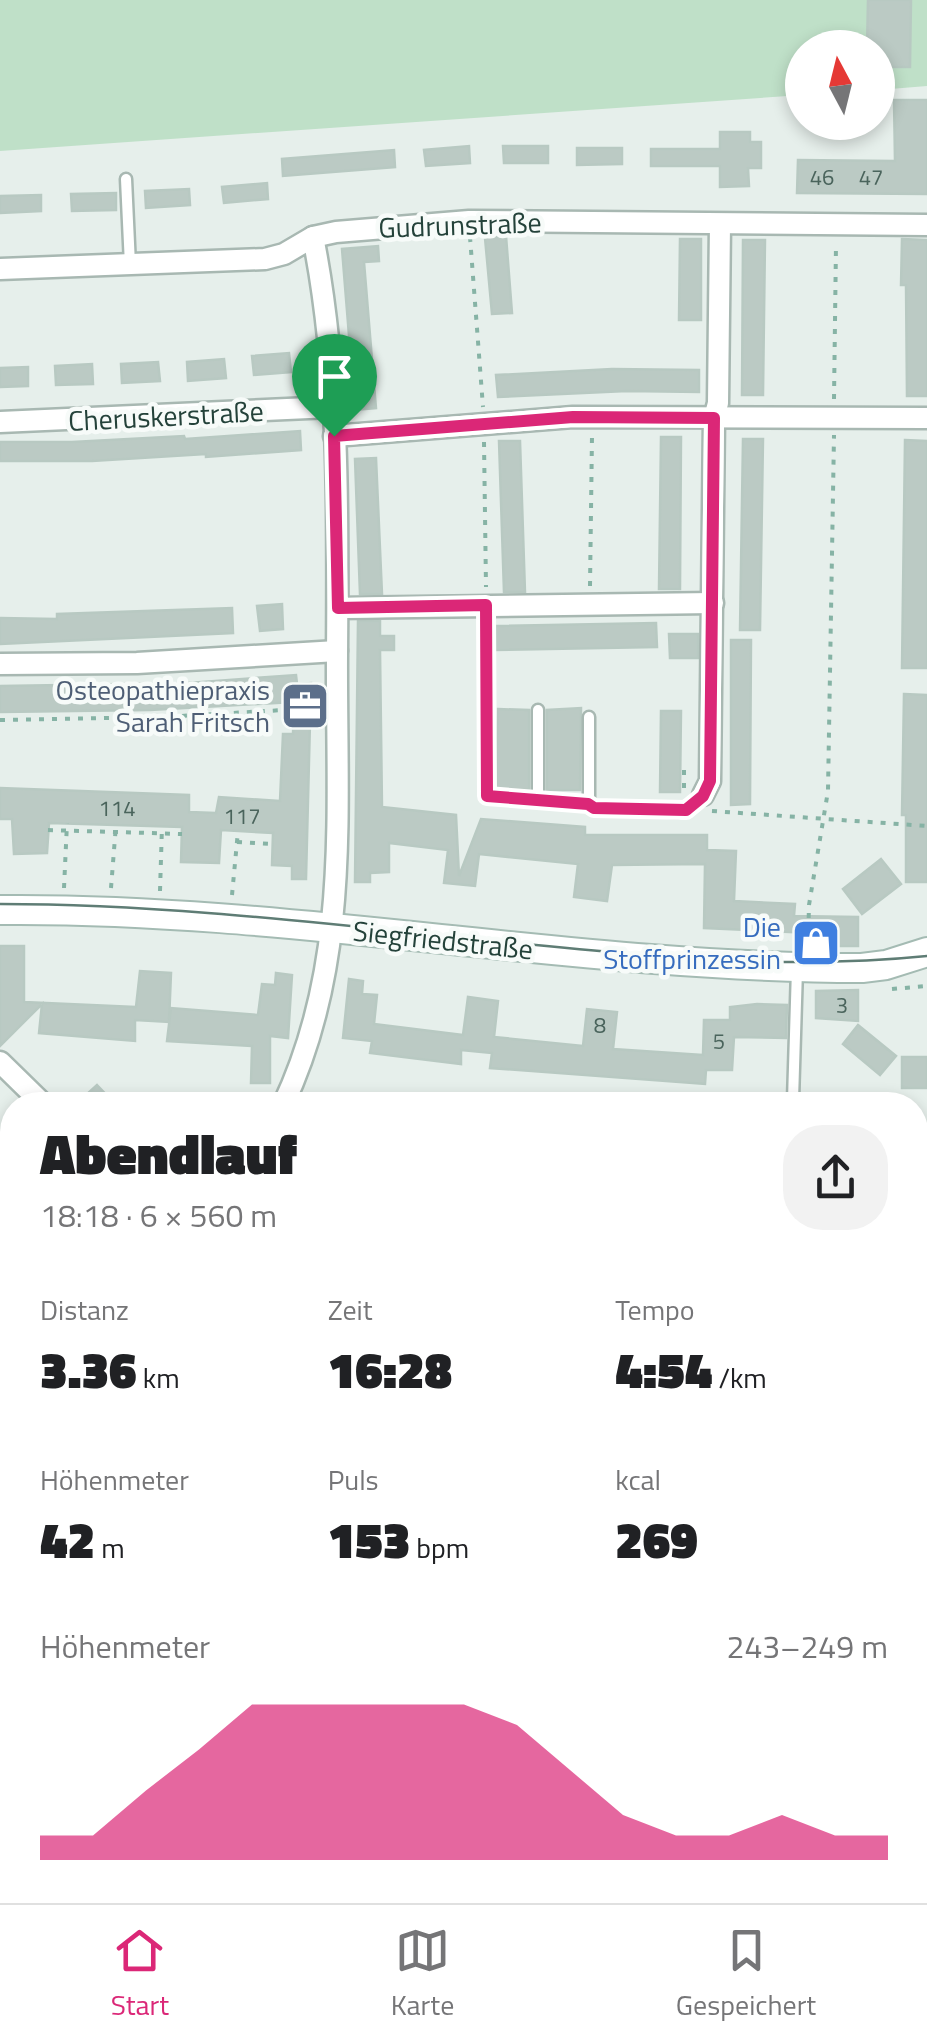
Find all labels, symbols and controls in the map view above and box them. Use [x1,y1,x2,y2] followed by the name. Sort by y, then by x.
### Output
[785,30,895,140] north arrow
[785,30,895,140] map controls
[810,160,834,194] house number: 46
[859,160,883,194] house number: 47
[378,200,542,249] street label: Gudrunstraße
[292,334,377,437] pin
[307,349,362,404] icon: arrive
[67,389,265,442] street label: Cheruskerstraße
[56,668,270,743] place label: Osteopathiepraxis Sarah Fritsch
[279,680,331,732] office icon: Osteopathiepraxis Sarah Fritsch
[99,791,135,825] house number: 114
[224,799,260,833] house number: 117
[603,905,781,980] place label: Die Stoffprinzessin
[351,909,535,970] street label: Siegfriedstraße
[790,917,842,969] shop icon: Die Stoffprinzessin
[836,988,848,1022] house number: 3
[594,1008,606,1042] house number: 8
[713,1024,725,1058] house number: 5
[40,1112,297,1195] text: Abendlauf
[783,1125,888,1230] button: share
[40,1191,277,1239] text: 18:18 · 6 × 560 m
[40,1288,129,1331] text: Distanz
[328,1288,373,1331] text: Zeit
[615,1288,695,1331] text: Tempo
[40,1331,137,1407] text: 3.36
[328,1331,452,1407] text: 16:28
[615,1331,712,1407] text: 4:54
[137,1356,180,1399] text: km
[712,1356,767,1399] text: /km
[40,1458,189,1501] text: Höhenmeter
[328,1458,379,1501] text: Puls
[615,1458,661,1501] text: kcal
[40,1501,95,1577] text: 42
[328,1501,410,1577] text: 153
[615,1501,698,1577] text: 269
[95,1526,125,1569] text: m
[410,1526,469,1569] text: bpm
[40,1622,210,1670] text: Höhenmeter
[726,1622,888,1670] text: 243–249 m
[111,1923,169,2026] tab: Start
[391,1923,454,2026] tab: Karte
[676,1923,816,2026] tab: Gespeichert

